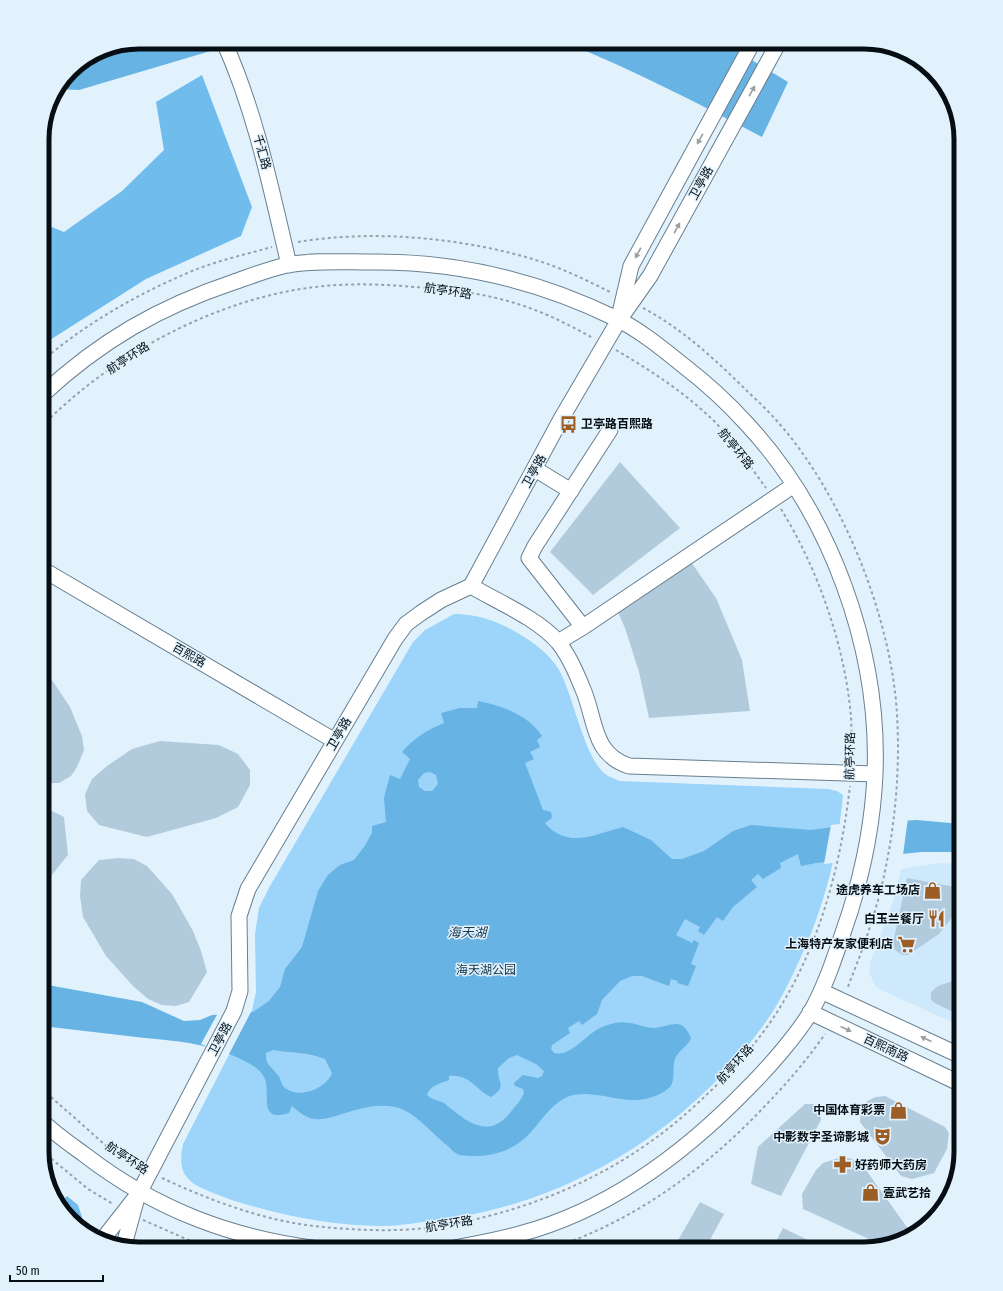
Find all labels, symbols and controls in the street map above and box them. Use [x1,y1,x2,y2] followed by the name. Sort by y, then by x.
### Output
[748,86,755,97] one-way arrow
[251,133,273,171] street label: 千汇路
[697,133,703,145] one-way arrow
[686,164,716,202] street label: 卫亭路
[673,222,680,233] one-way arrow
[634,247,641,259] one-way arrow
[423,281,473,301] street label: 航亭环路
[104,339,152,377] street label: 航亭环路
[558,414,578,434] bus stop icon: 卫亭路百熙路
[581,417,653,431] place label: 卫亭路百熙路
[715,426,757,472] street label: 航亭环路
[519,452,549,490] street label: 卫亭路
[170,640,208,670] street label: 百熙路
[324,715,354,753] street label: 卫亭路
[843,732,857,780] street label: 航亭环路
[923,880,943,900] shop icon: 途虎养车工场店
[836,883,920,897] place label: 途虎养车工场店
[927,909,947,929] restaurant icon: 白玉兰餐厅
[864,912,924,926] place label: 白玉兰餐厅
[447,925,488,940] water label: 海天湖
[896,934,916,954] supermarket icon: 上海特产友家便利店
[785,937,893,951] place label: 上海特产友家便利店
[456,963,516,977] park label: 海天湖公园
[205,1020,235,1058] street label: 卫亭路
[840,1026,851,1032] one-way arrow
[861,1032,911,1064] street label: 百熙南路
[920,1036,931,1042] one-way arrow
[714,1041,756,1087] street label: 航亭环路
[888,1100,908,1120] shop icon: 中国体育彩票
[813,1103,885,1117] place label: 中国体育彩票
[872,1127,892,1147] theatre icon: 中影数字圣谛影城
[773,1130,869,1144] place label: 中影数字圣谛影城
[103,1139,151,1177] street label: 航亭环路
[832,1155,852,1175] pharmacy icon: 好药师大药房
[855,1158,927,1172] place label: 好药师大药房
[860,1183,880,1203] shop icon: 壹武艺拾
[883,1186,931,1200] place label: 壹武艺拾
[424,1213,474,1235] street label: 航亭环路
[10,1257,103,1283] scale bar
[16,1264,40,1278] text: 50 m

